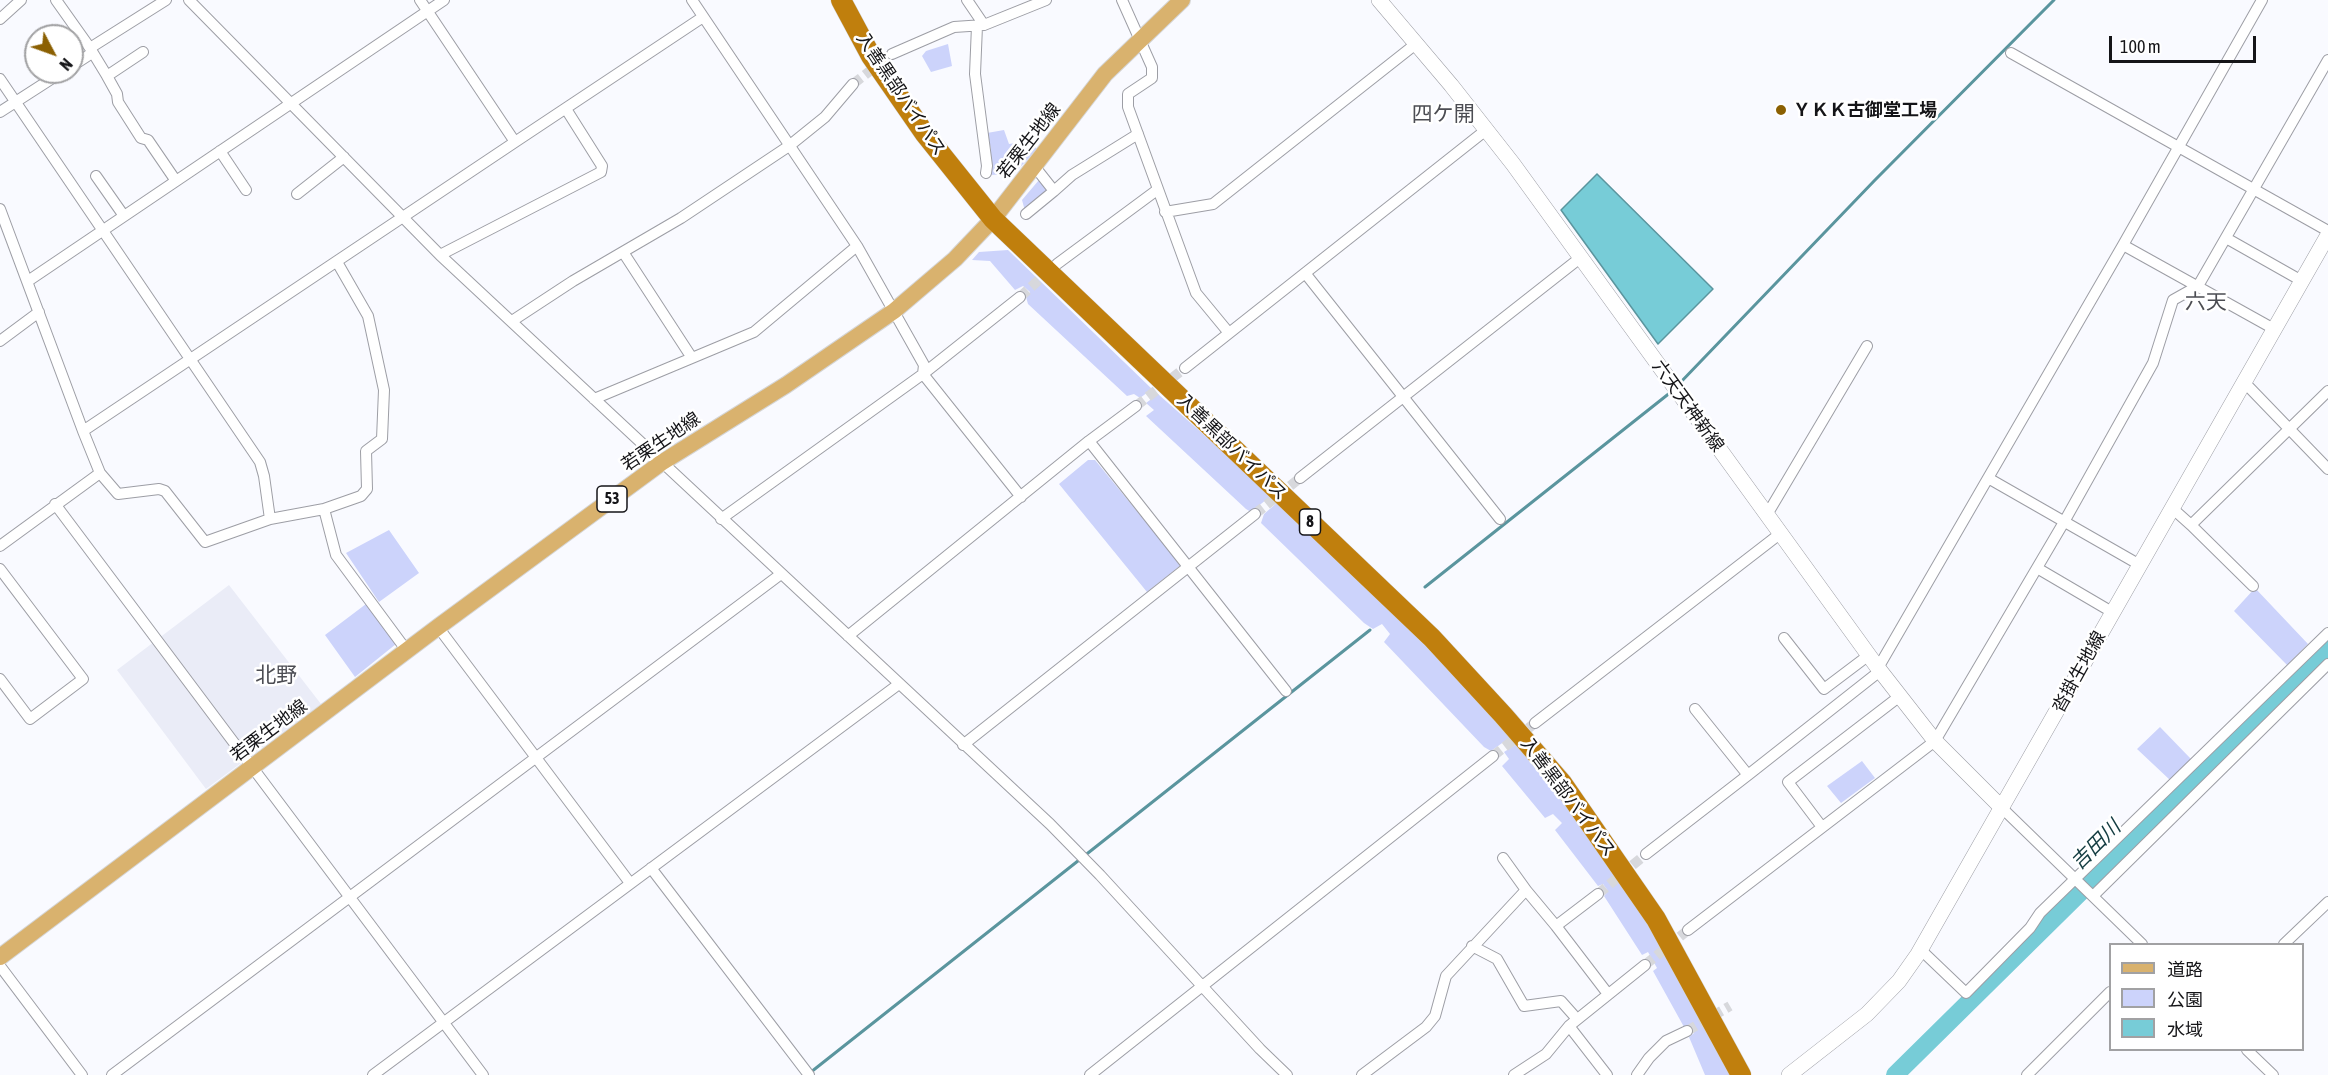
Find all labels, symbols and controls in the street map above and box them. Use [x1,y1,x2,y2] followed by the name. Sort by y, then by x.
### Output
[24,24,84,84] north arrow
[2112,24,2259,62] scale bar
[852,28,950,160] street label: 入善黒部バイパス
[2120,36,2161,57] text: 100 m
[56,55,76,74] text: N
[993,99,1065,183] street label: 若栗生地線
[1793,99,1937,121] place label: ＹＫＫ古御堂工場
[1412,101,1474,127] district label: 四ケ開
[1774,103,1788,117] marker: ＹＫＫ古御堂工場
[2185,289,2227,315] district label: 六天
[1648,356,1728,456] street label: 六天天神新線
[1173,389,1291,505] street label: 入善黒部バイパス
[618,408,704,476] street label: 若栗生地線
[597,486,627,512] road number: 53
[1300,509,1320,535] road number: 8
[2048,627,2110,717] street label: 沓掛生地線
[255,662,297,688] district label: 北野
[227,695,311,767] street label: 若栗生地線
[1516,733,1620,861] street label: 入善黒部バイパス
[2066,815,2126,875] water label: 吉田川
[2109,943,2304,1051] legend
[2167,959,2203,980] text: 道路
[2167,989,2203,1010] text: 公園
[2167,1019,2203,1040] text: 水域

